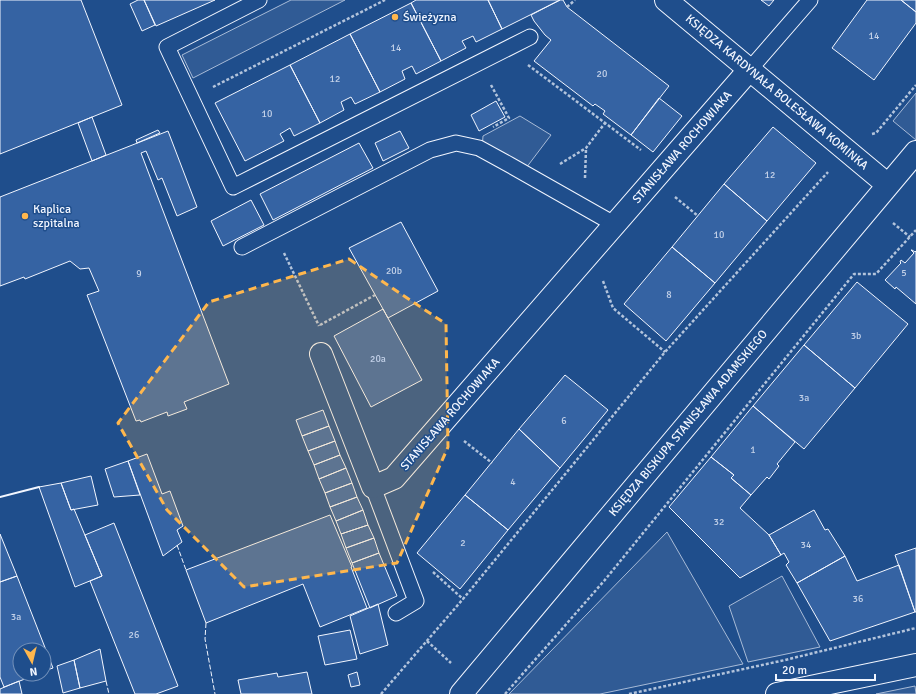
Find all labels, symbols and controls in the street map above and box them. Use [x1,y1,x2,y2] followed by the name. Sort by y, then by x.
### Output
[403,10,457,25] place label: Świeżyzna
[682,11,872,174] street label: KSIĘDZA KARDYNAŁA BOLESŁAWA KOMINKA
[390,12,400,22] marker: Świeżyzna
[869,30,880,42] house number: 14
[391,42,402,54] house number: 14
[597,68,607,80] house number: 20
[330,73,340,85] house number: 12
[629,88,736,207] street label: STANISŁAWA ROCHOWIAKA
[262,108,272,120] house number: 10
[765,169,775,181] house number: 12
[33,202,80,231] place label: Kaplica szpitalna
[20,211,30,221] marker: Kaplica szpitalna
[714,229,724,241] house number: 10
[386,265,402,277] house number: 20b
[901,267,907,279] house number: 5
[136,268,142,280] house number: 9
[666,289,672,301] house number: 8
[606,327,771,520] street label: KSIĘDZA BISKUPA STANISŁAWA ADAMSKIEGO
[851,330,861,342] house number: 3b
[370,353,386,365] house number: 20a
[397,355,504,474] street label: STANISŁAWA ROCHOWIAKA
[799,392,809,404] house number: 3a
[561,415,567,427] house number: 6
[750,444,756,456] house number: 1
[510,476,516,488] house number: 4
[714,516,724,528] house number: 32
[460,537,466,549] house number: 2
[801,539,812,551] house number: 34
[853,593,863,605] house number: 36
[11,611,21,623] house number: 3a
[129,629,139,641] house number: 26
[12,642,52,682] north arrow
[776,656,875,682] scale bar
[782,663,807,678] text: 20 m
[29,664,38,678] text: N

